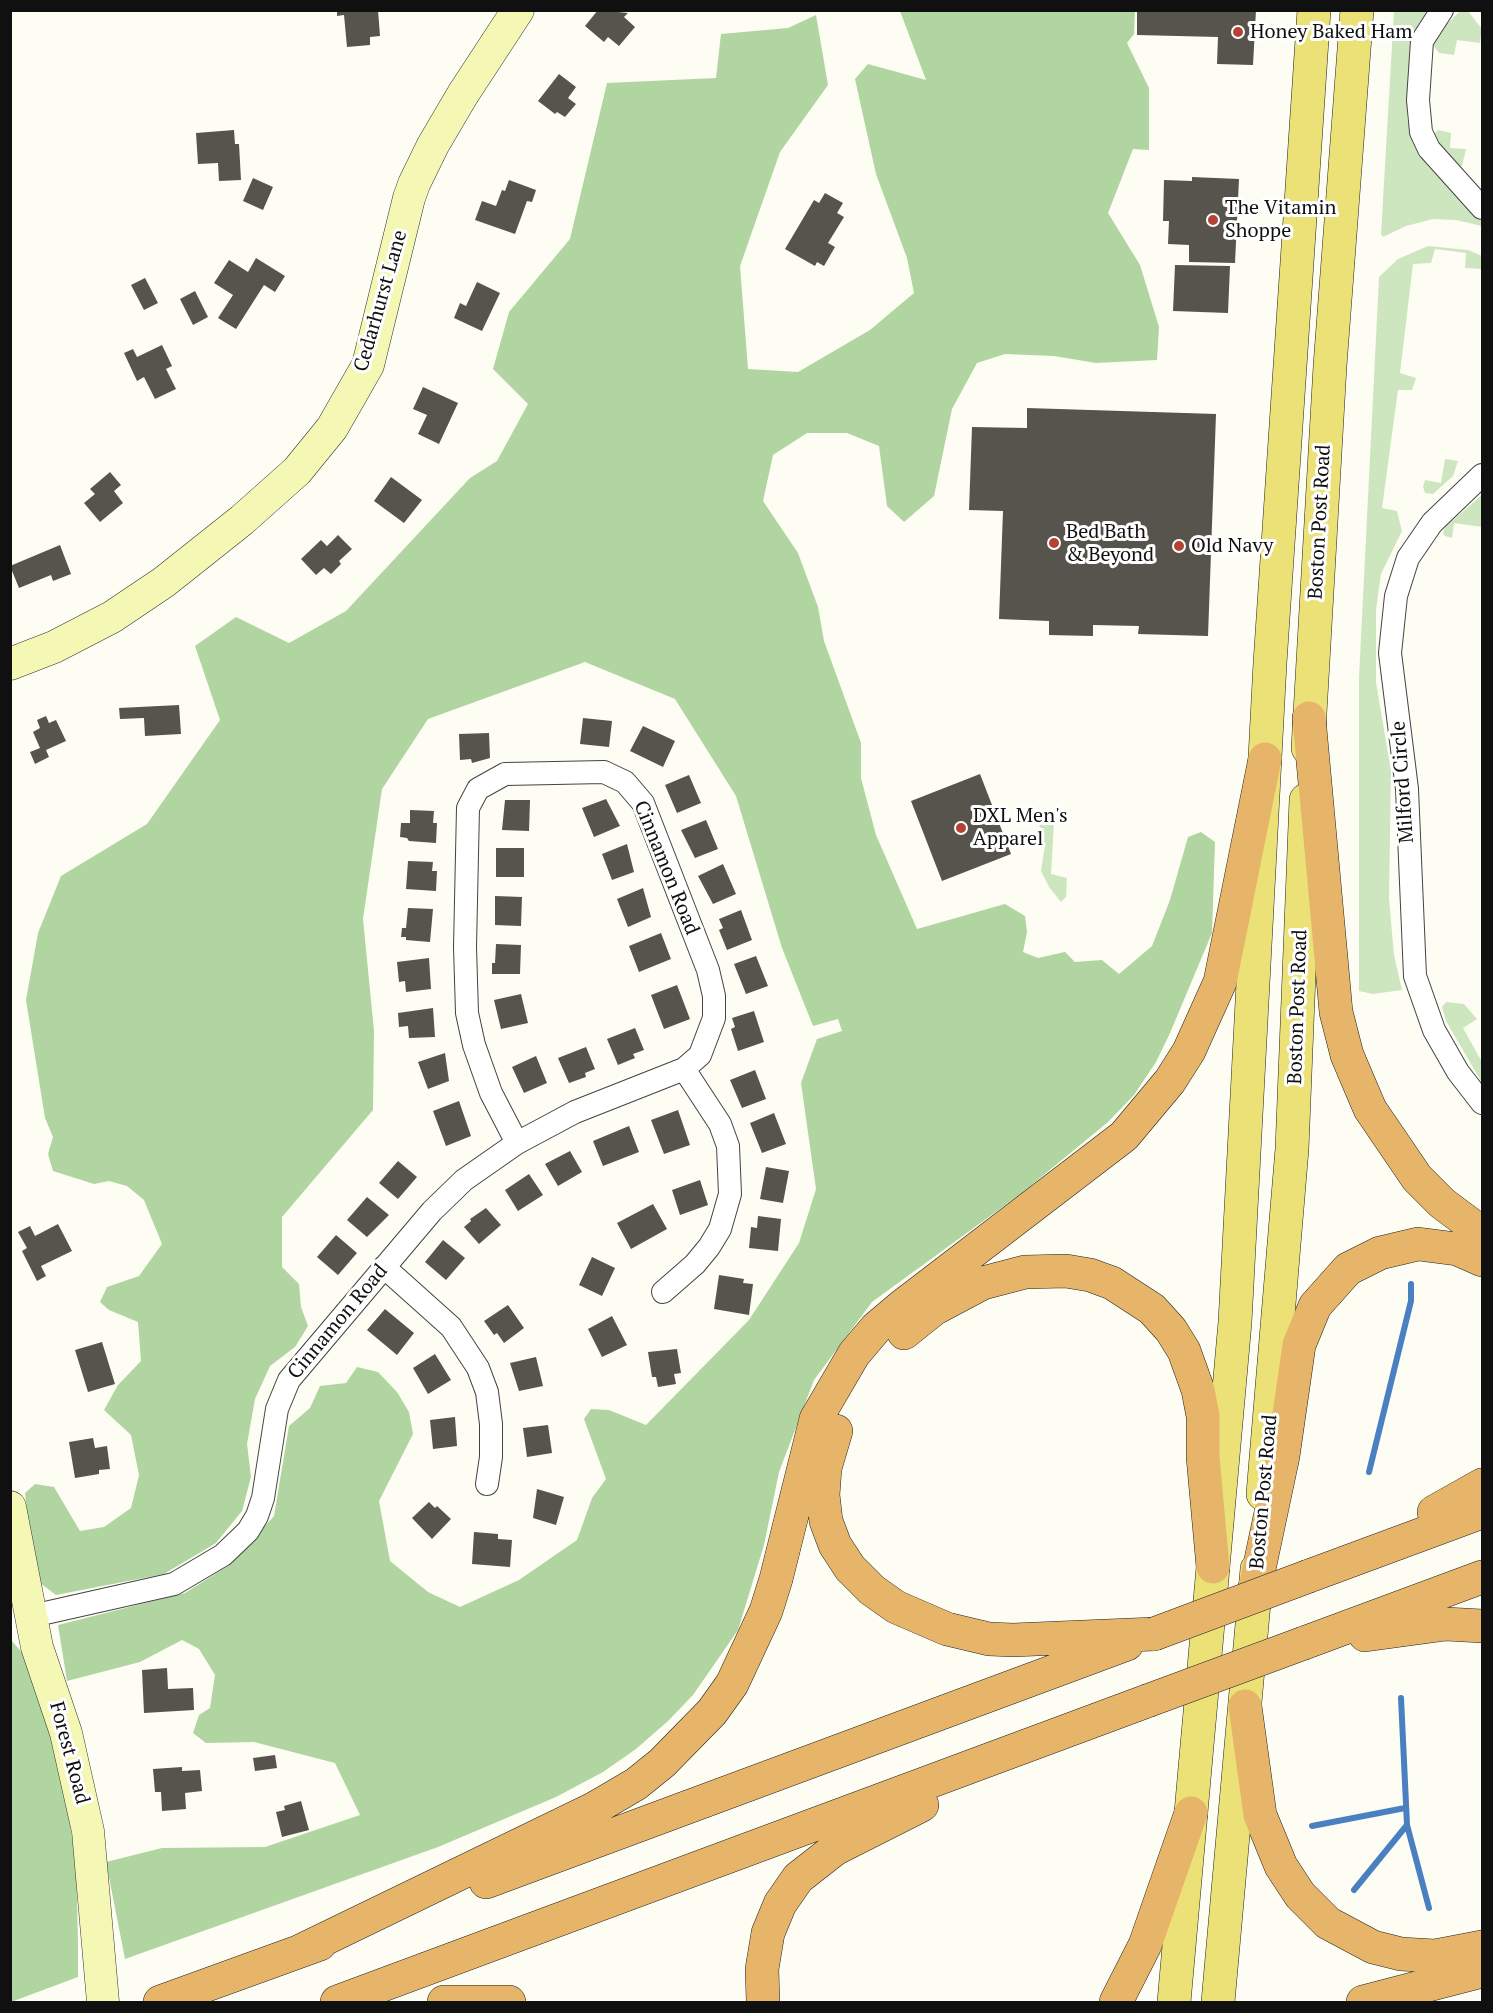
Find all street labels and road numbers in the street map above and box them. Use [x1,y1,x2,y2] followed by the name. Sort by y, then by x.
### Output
[349,227,413,375] street label: Cedarhurst Lane
[1304,444,1336,600] street label: Boston Post Road
[1387,720,1419,844] street label: Milford Circle
[628,797,704,939] street label: Cinnamon Road
[1283,929,1313,1085] street label: Boston Post Road
[283,1260,393,1384] street label: Cinnamon Road
[1245,1414,1283,1570] street label: Boston Post Road
[44,1699,94,1807] street label: Forest Road

